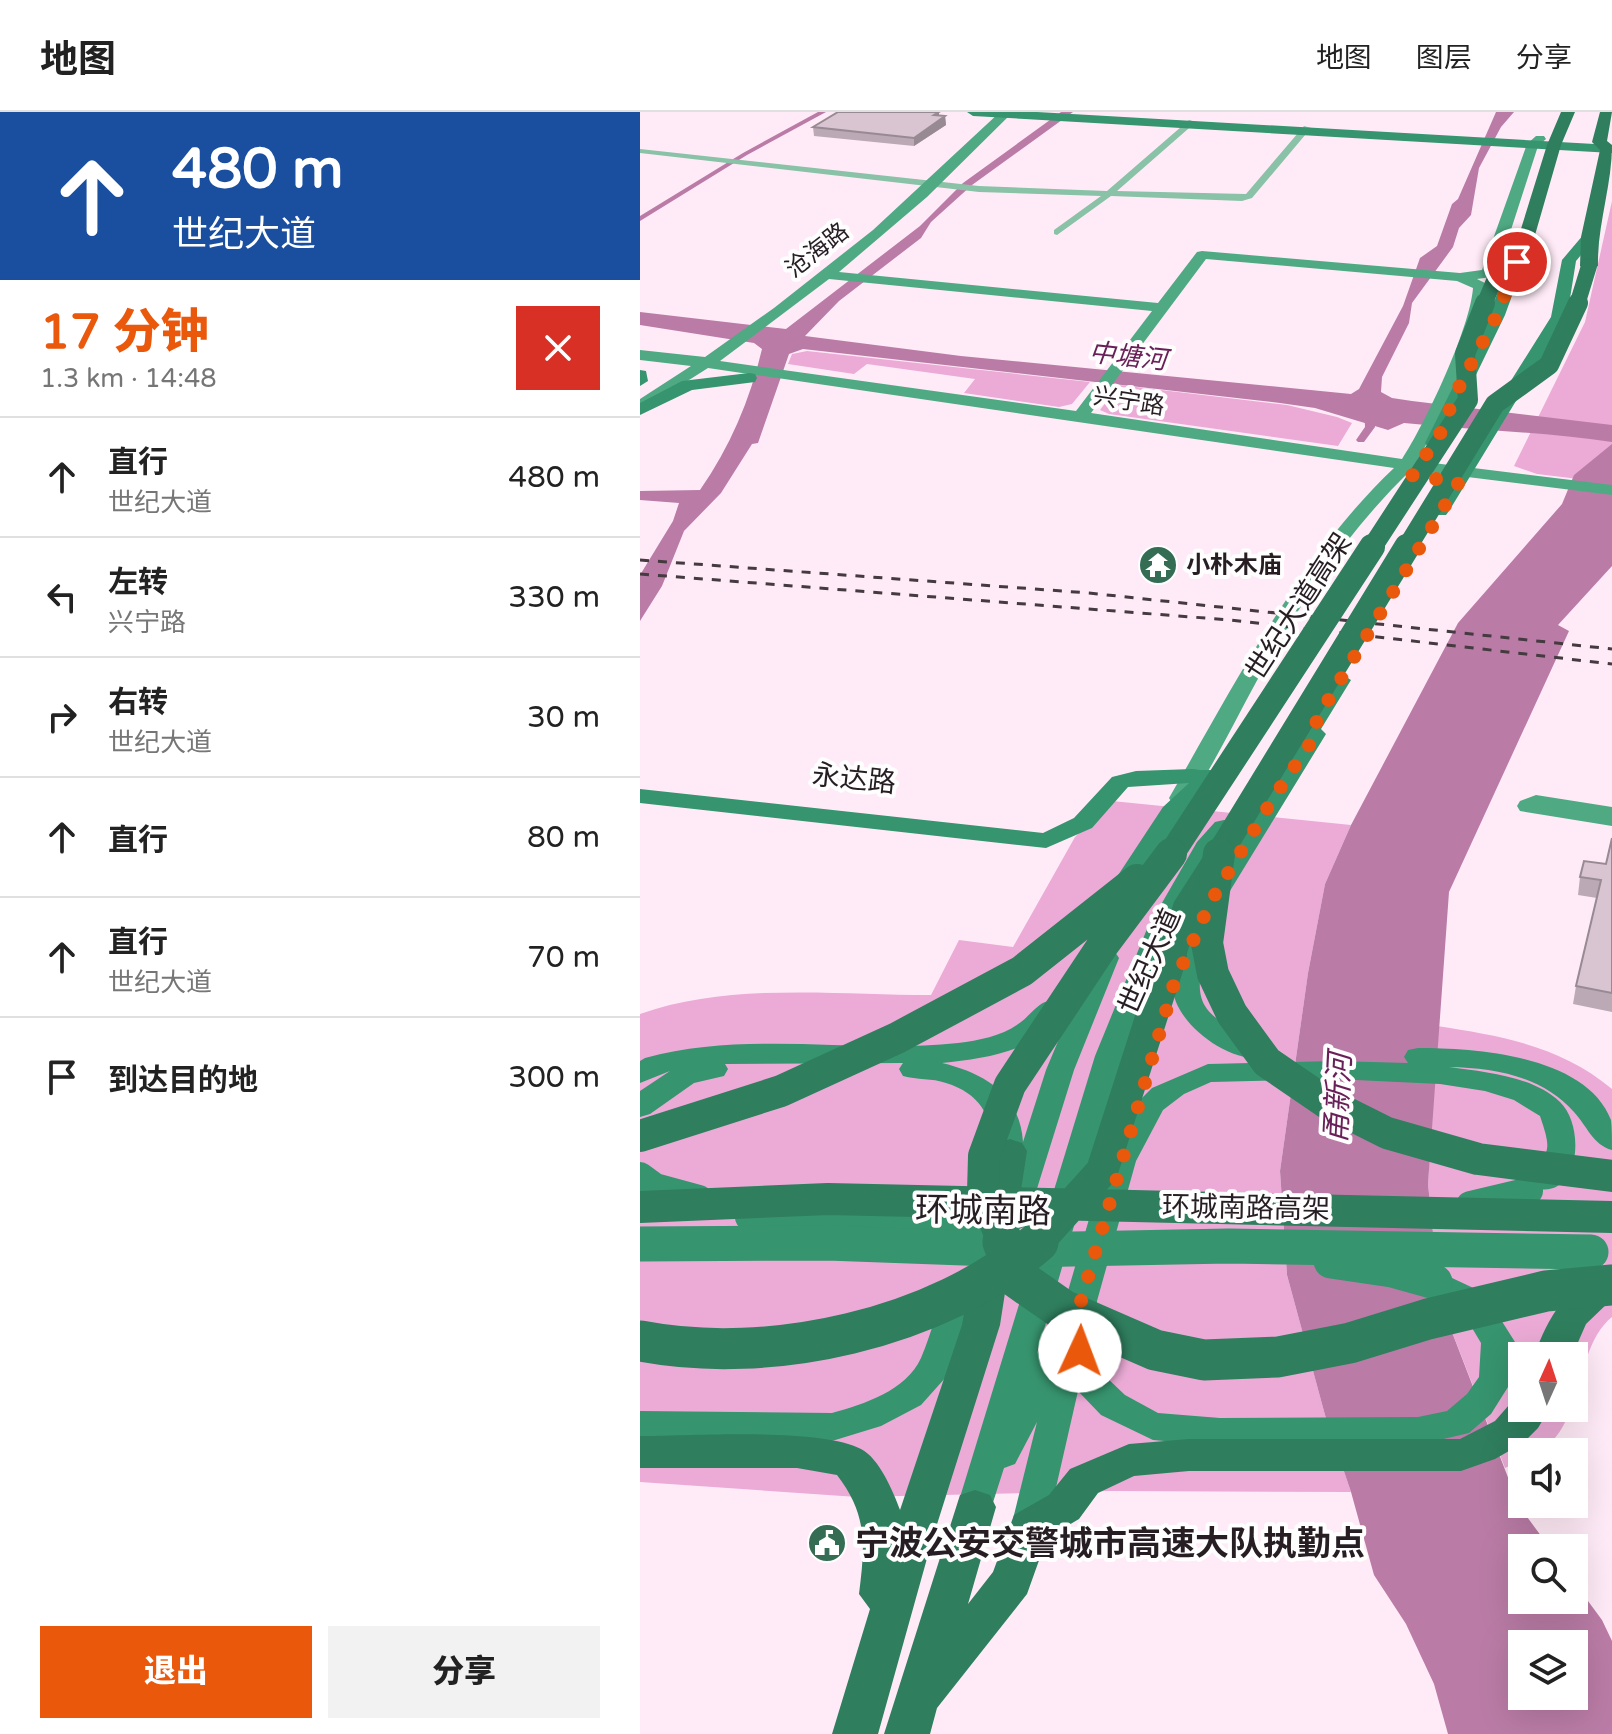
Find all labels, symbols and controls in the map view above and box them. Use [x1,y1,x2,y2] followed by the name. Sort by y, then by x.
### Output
[40,37,116,83] text: 地图
[1316,41,1372,75] text: 地图
[1416,41,1472,75] text: 图层
[1516,41,1572,75] text: 分享
[172,136,343,203] text: 480 m
[40,144,144,248] icon: ahead
[172,213,316,256] text: 世纪大道
[780,217,855,284] street label: 沧海路
[1483,228,1551,296] pin
[1495,240,1539,284] icon: arrive
[40,304,209,362] text: 17 分钟
[516,306,600,390] button: close
[1088,337,1173,377] water label: 中塘河
[40,363,217,394] text: 1.3 km · 14:48
[1091,382,1167,421] street label: 兴宁路
[108,444,168,481] text: 直行
[40,455,84,499] icon: ahead
[508,459,600,496] text: 480 m
[108,487,212,518] text: 世纪大道
[1239,527,1359,686] street label: 世纪大道高架
[1137,544,1179,586] temple icon: 小朴木庙
[1186,551,1282,580] place label: 小朴木庙
[108,564,168,601] text: 左转
[40,575,84,619] icon: left
[508,579,600,616] text: 330 m
[108,607,186,638] text: 兴宁路
[108,684,168,721] text: 右转
[40,695,84,739] icon: right
[527,699,600,736] text: 30 m
[108,727,212,758] text: 世纪大道
[810,758,897,800] street label: 永达路
[40,815,84,859] icon: ahead
[527,819,600,856] text: 80 m
[108,822,168,859] text: 直行
[1112,903,1188,1019] street label: 世纪大道
[108,924,168,961] text: 直行
[40,935,84,979] icon: ahead
[527,939,600,976] text: 70 m
[108,967,212,998] text: 世纪大道
[1318,1047,1360,1144] water label: 甬新河
[40,1055,84,1099] icon: arrive
[508,1059,600,1096] text: 300 m
[108,1062,258,1099] text: 到达目的地
[915,1190,1051,1233] street label: 环城南路
[1162,1190,1330,1226] street label: 环城南路高架
[1038,1309,1122,1393] position arrow
[1508,1342,1588,1422] north arrow
[1508,1342,1588,1710] map controls
[1508,1438,1588,1518] button: sound
[806,1522,848,1564] public building icon: 宁波公安交警城市高速大队执勤点
[855,1524,1365,1565] place label: 宁波公安交警城市高速大队执勤点
[1508,1534,1588,1614] button: search
[40,1626,312,1718] button: 退出
[328,1626,600,1718] button: 分享
[1508,1630,1588,1710] button: layers

